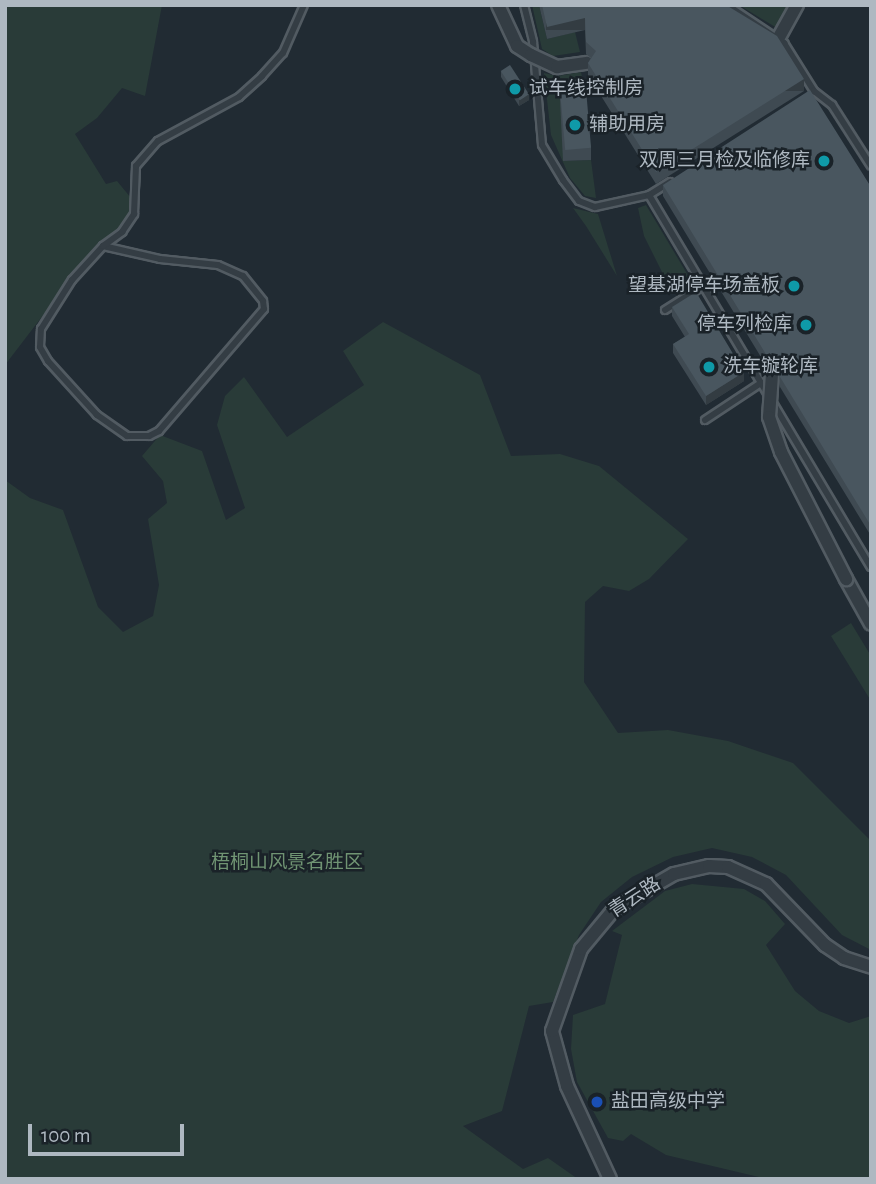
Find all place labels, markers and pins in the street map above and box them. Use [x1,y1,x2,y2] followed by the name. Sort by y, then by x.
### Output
[529,78,643,100] place label: 试车线控制房
[507,81,523,97] marker: 试车线控制房
[589,114,665,136] place label: 辅助用房
[567,117,583,133] marker: 辅助用房
[639,150,810,172] place label: 双周三月检及临修库
[816,153,832,169] marker: 双周三月检及临修库
[628,275,780,297] place label: 望基湖停车场盖板
[786,278,802,294] marker: 望基湖停车场盖板
[697,314,792,336] place label: 停车列检库
[798,317,814,333] marker: 停车列检库
[723,356,818,378] place label: 洗车镟轮库
[701,359,717,375] marker: 洗车镟轮库
[611,1091,725,1113] place label: 盐田高级中学
[589,1094,605,1110] marker: 盐田高级中学

